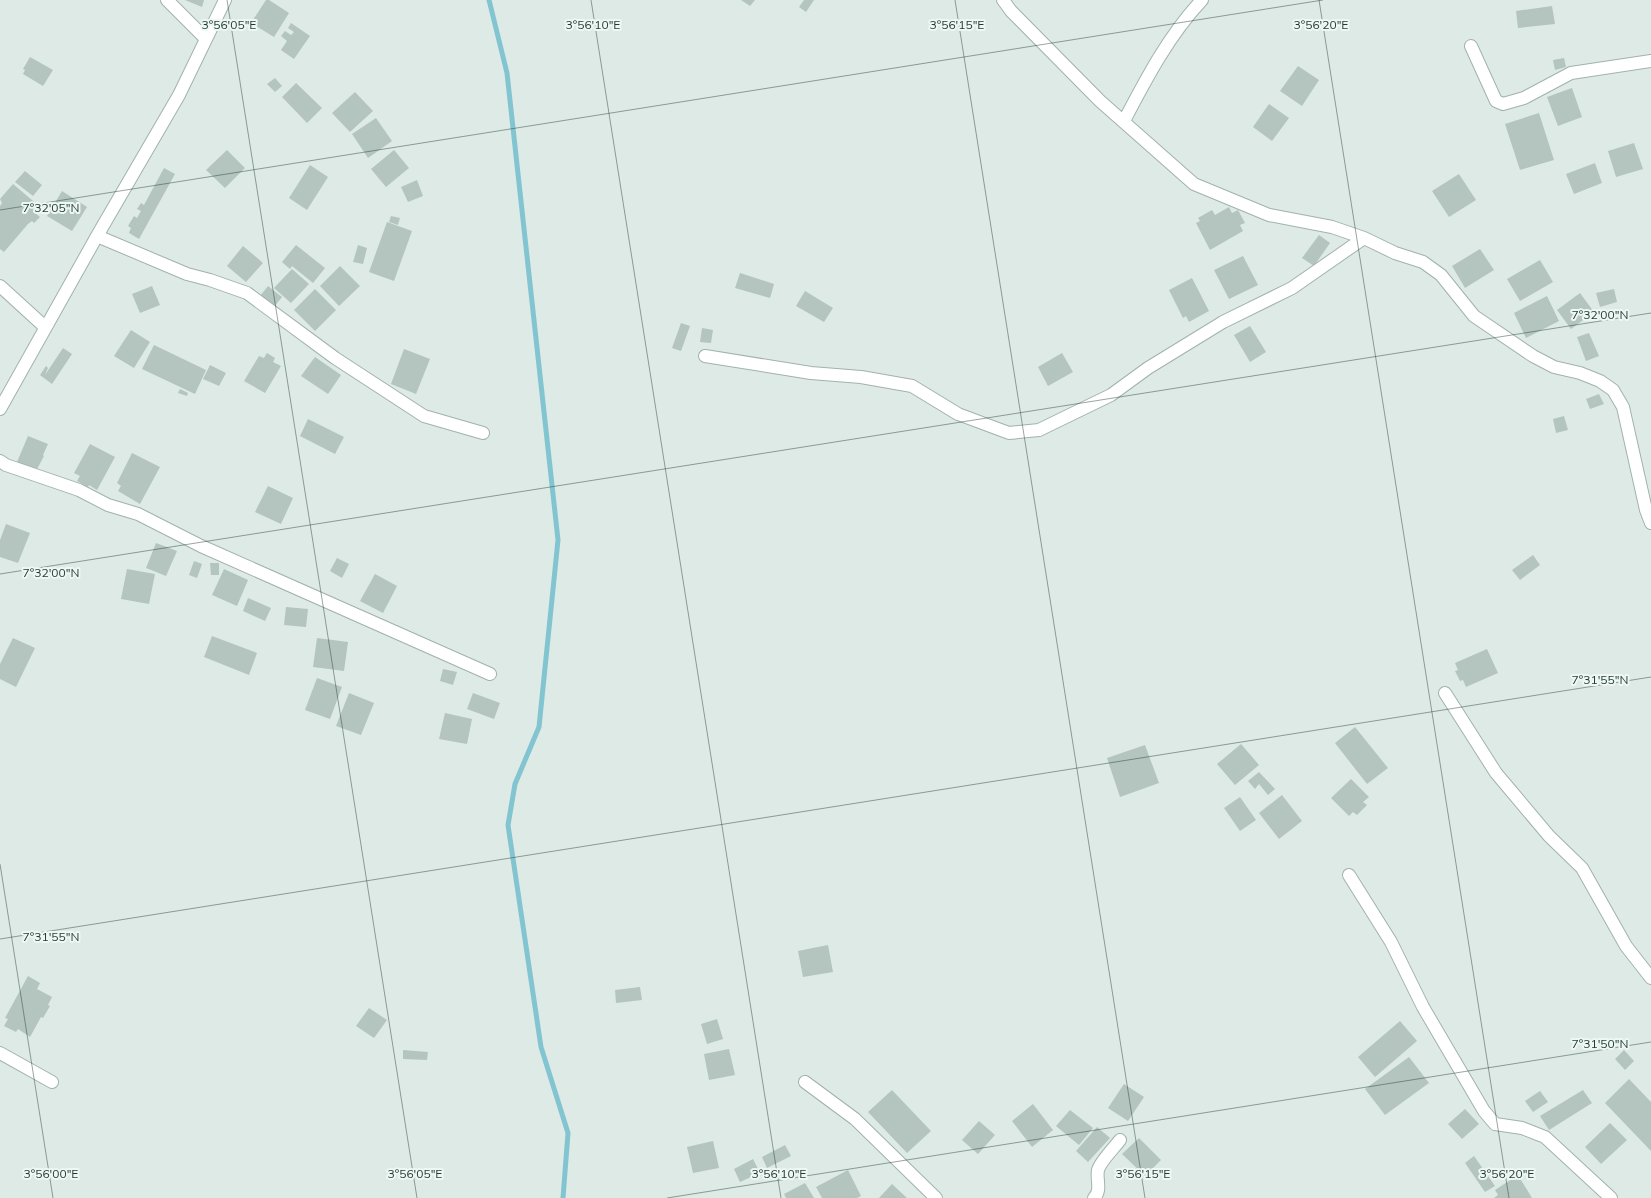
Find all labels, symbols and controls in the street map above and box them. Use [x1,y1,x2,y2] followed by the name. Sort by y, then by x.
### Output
[202,17,256,32] text: 3°56'05"E
[566,17,620,32] text: 3°56'10"E
[930,17,984,32] text: 3°56'15"E
[1294,17,1348,32] text: 3°56'20"E
[23,200,79,215] text: 7°32'05"N
[1572,307,1628,322] text: 7°32'00"N
[23,565,79,580] text: 7°32'00"N
[1572,672,1628,687] text: 7°31'55"N
[23,929,79,944] text: 7°31'55"N
[1572,1036,1628,1051] text: 7°31'50"N
[24,1166,78,1181] text: 3°56'00"E
[388,1166,442,1181] text: 3°56'05"E
[752,1166,806,1181] text: 3°56'10"E
[1116,1166,1170,1181] text: 3°56'15"E
[1480,1166,1534,1181] text: 3°56'20"E

